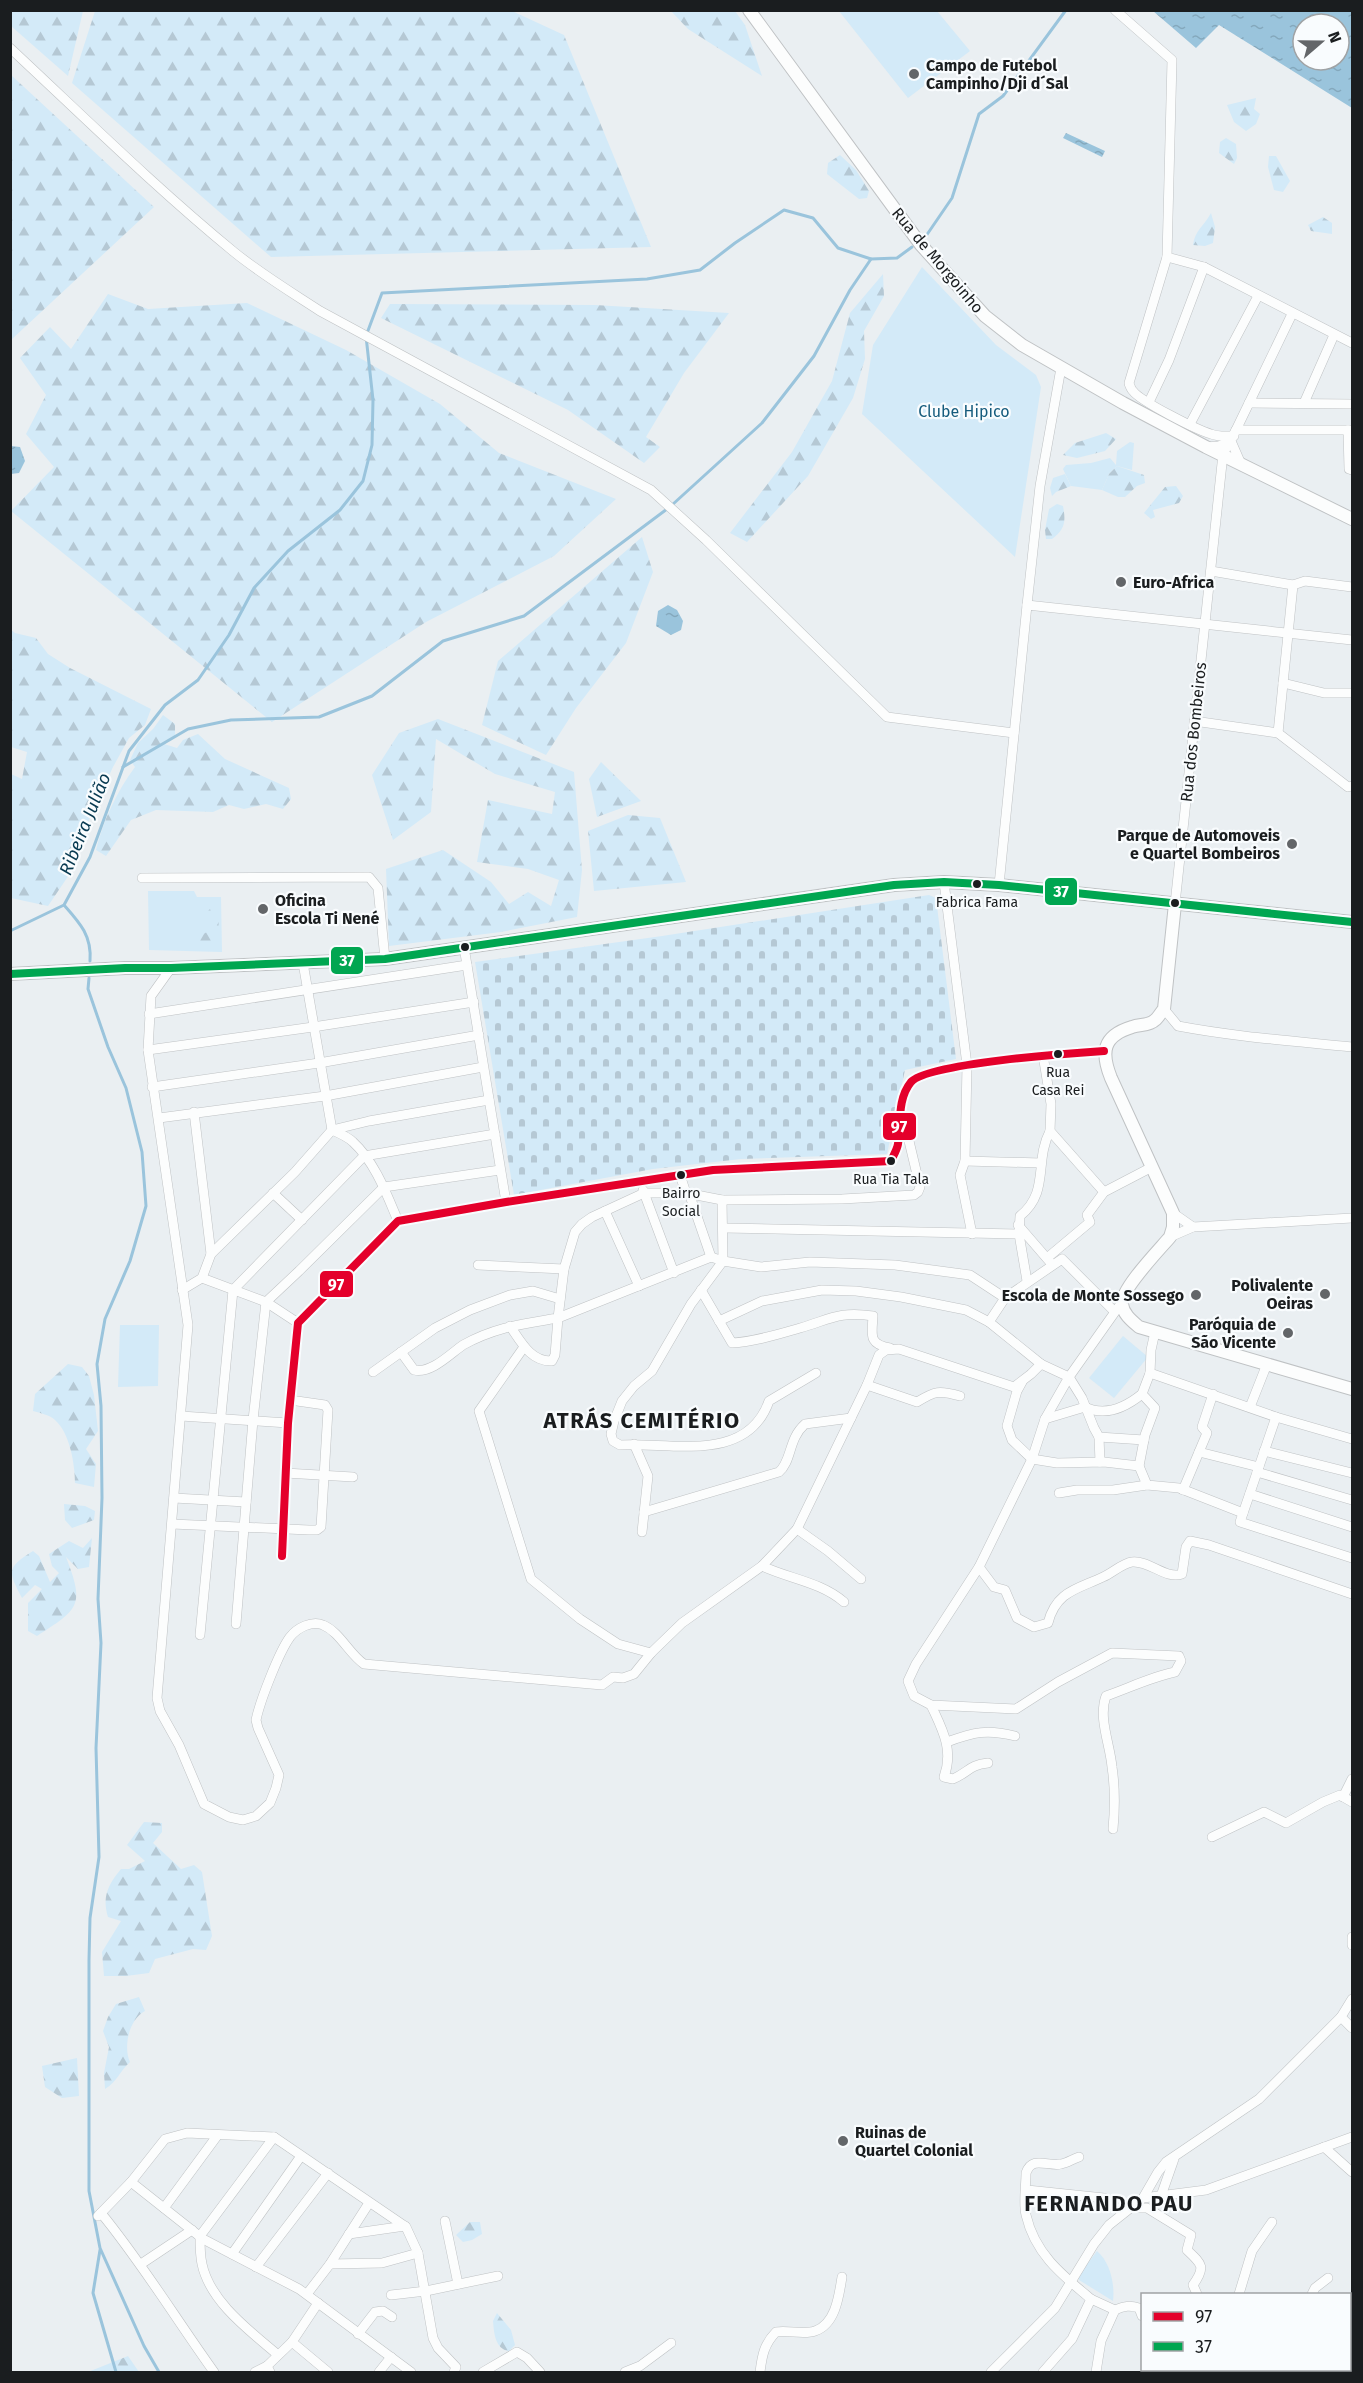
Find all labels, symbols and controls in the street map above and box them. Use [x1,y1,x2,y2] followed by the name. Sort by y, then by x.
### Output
[1291,12,1351,72] north arrow
[1324,29,1345,45] text: N
[926,56,1069,93] place label: Campo de Futebol Campinho/Dji d´Sal
[907,67,921,81] marker: Campo de Futebol Campinho/Dji d´Sal
[888,204,987,317] street label: Rua de Morgoinho
[918,402,1010,421] park label: Clube Hipico
[1133,573,1215,592] place label: Euro-Africa
[1114,575,1128,589] marker: Euro-Africa
[1177,661,1210,803] street label: Rua dos Bombeiros
[54,770,116,878] water label: Ribeira Julião
[1117,826,1280,863] place label: Parque de Automoveis e Quartel Bombeiros
[1285,837,1299,851] marker: Parque de Automoveis e Quartel Bombeiros
[1044,877,1078,906] line badge: 37
[971,878,983,890] marker: Fabrica Fama
[1052,882,1069,901] text: 37
[275,891,380,928] place label: Oficina Escola Ti Nené
[936,894,1018,911] place label: Fabrica Fama
[1169,897,1181,909] unlabelled marker
[256,902,270,916] marker: Oficina Escola Ti Nené
[459,941,471,953] unlabelled marker
[330,946,364,975] line badge: 37
[338,951,355,970] text: 37
[1052,1048,1064,1060] marker: Rua Casa Rei
[1032,1064,1084,1099] place label: Rua Casa Rei
[882,1112,917,1141] line badge: 97
[891,1117,908,1136] text: 97
[885,1155,897,1167] marker: Rua Tia Tala
[675,1169,687,1181] marker: Bairro Social
[853,1171,929,1188] place label: Rua Tia Tala
[662,1185,700,1220] place label: Bairro Social
[319,1270,354,1298] line badge: 97
[328,1275,345,1294] text: 97
[1231,1276,1313,1313] place label: Polivalente Oeiras
[1002,1286,1184,1305] place label: Escola de Monte Sossego
[1318,1287,1332,1301] marker: Polivalente Oeiras
[1189,1288,1203,1302] marker: Escola de Monte Sossego
[1189,1315,1276,1352] place label: Paróquia de São Vicente
[1281,1326,1295,1340] marker: Paróquia de São Vicente
[542,1407,741,1434] district label: ATRÁS CEMITÉRIO
[855,2123,973,2160] place label: Ruinas de Quartel Colonial
[836,2134,850,2148] marker: Ruinas de Quartel Colonial
[1024,2190,1194,2217] district label: FERNANDO PAU
[1141,2293,1351,2371] legend
[1195,2306,1212,2328] text: 97
[1195,2336,1212,2358] text: 37

